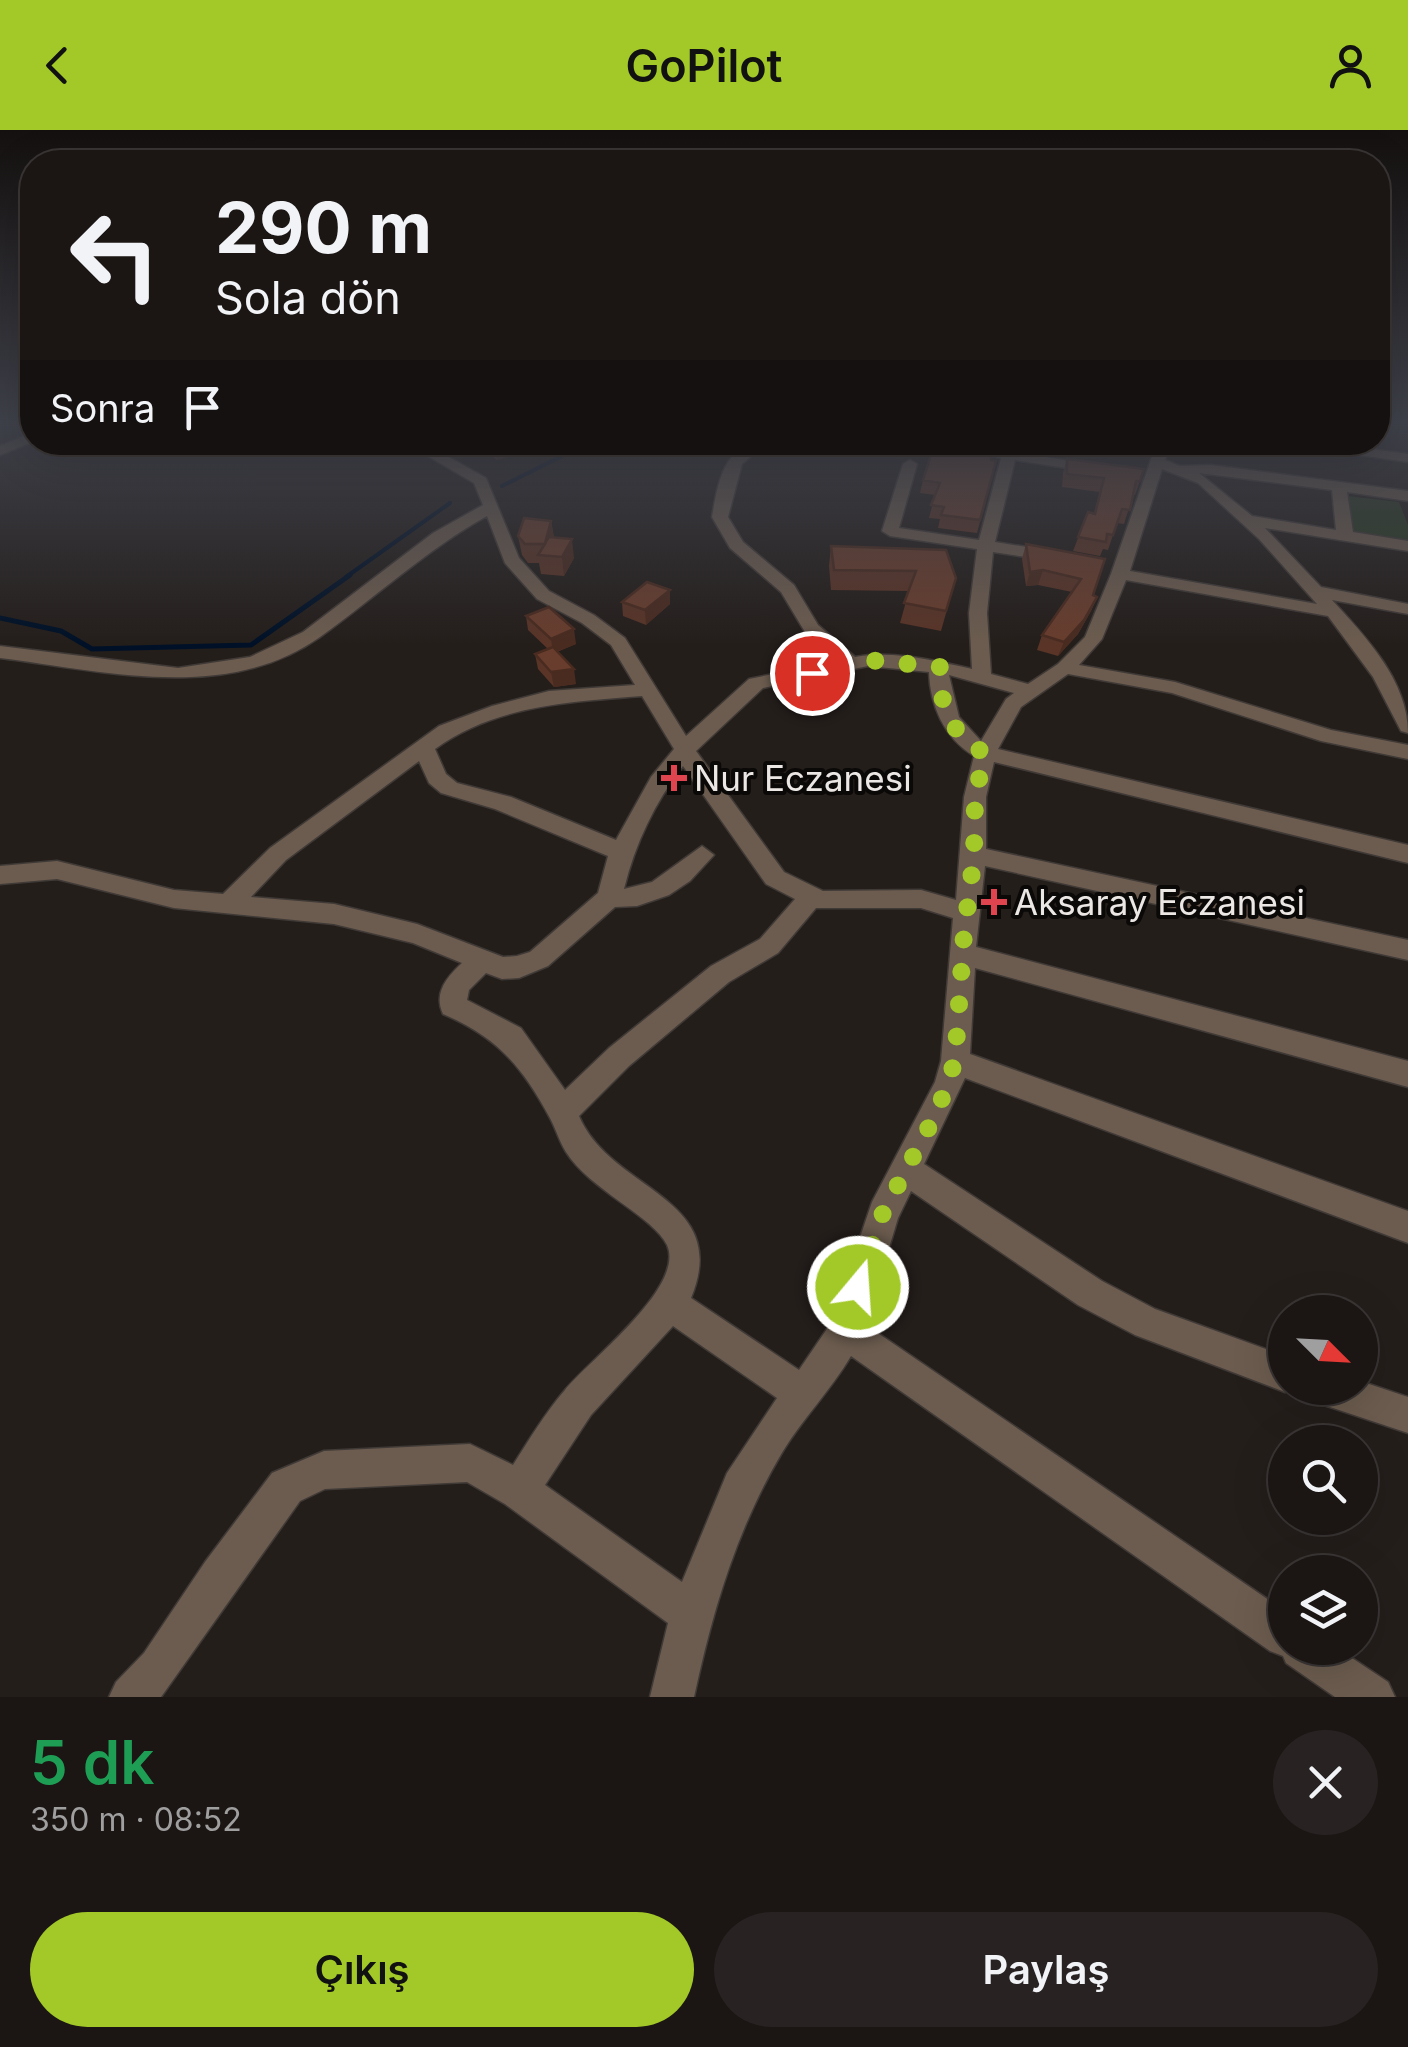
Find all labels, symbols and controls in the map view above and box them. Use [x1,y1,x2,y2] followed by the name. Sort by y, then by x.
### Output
[30,38,85,93] icon: back
[626,38,782,93] text: GoPilot
[1323,38,1378,93] icon: person
[215,185,432,270] text: 290 m
[50,190,180,320] icon: left
[215,270,401,325] text: Sola dön
[175,380,230,435] icon: arrive
[50,385,155,431] text: Sonra
[770,631,855,716] pin
[785,646,840,701] icon: arrive
[694,757,912,799] place label: Nur Eczanesi
[663,767,685,789] marker: Nur Eczanesi
[1014,881,1305,923] place label: Aksaray Eczanesi
[983,891,1005,913] marker: Aksaray Eczanesi
[806,1235,910,1339] position arrow
[1268,1295,1378,1405] north arrow
[1268,1295,1378,1665] map controls
[1268,1425,1378,1535] button: search
[1268,1555,1378,1665] button: layers
[30,1726,154,1798] text: 5 dk
[1273,1730,1378,1835] button: close
[30,1800,242,1839] text: 350 m · 08:52
[30,1912,694,2027] button: Çıkış
[714,1912,1378,2027] button: Paylaş

